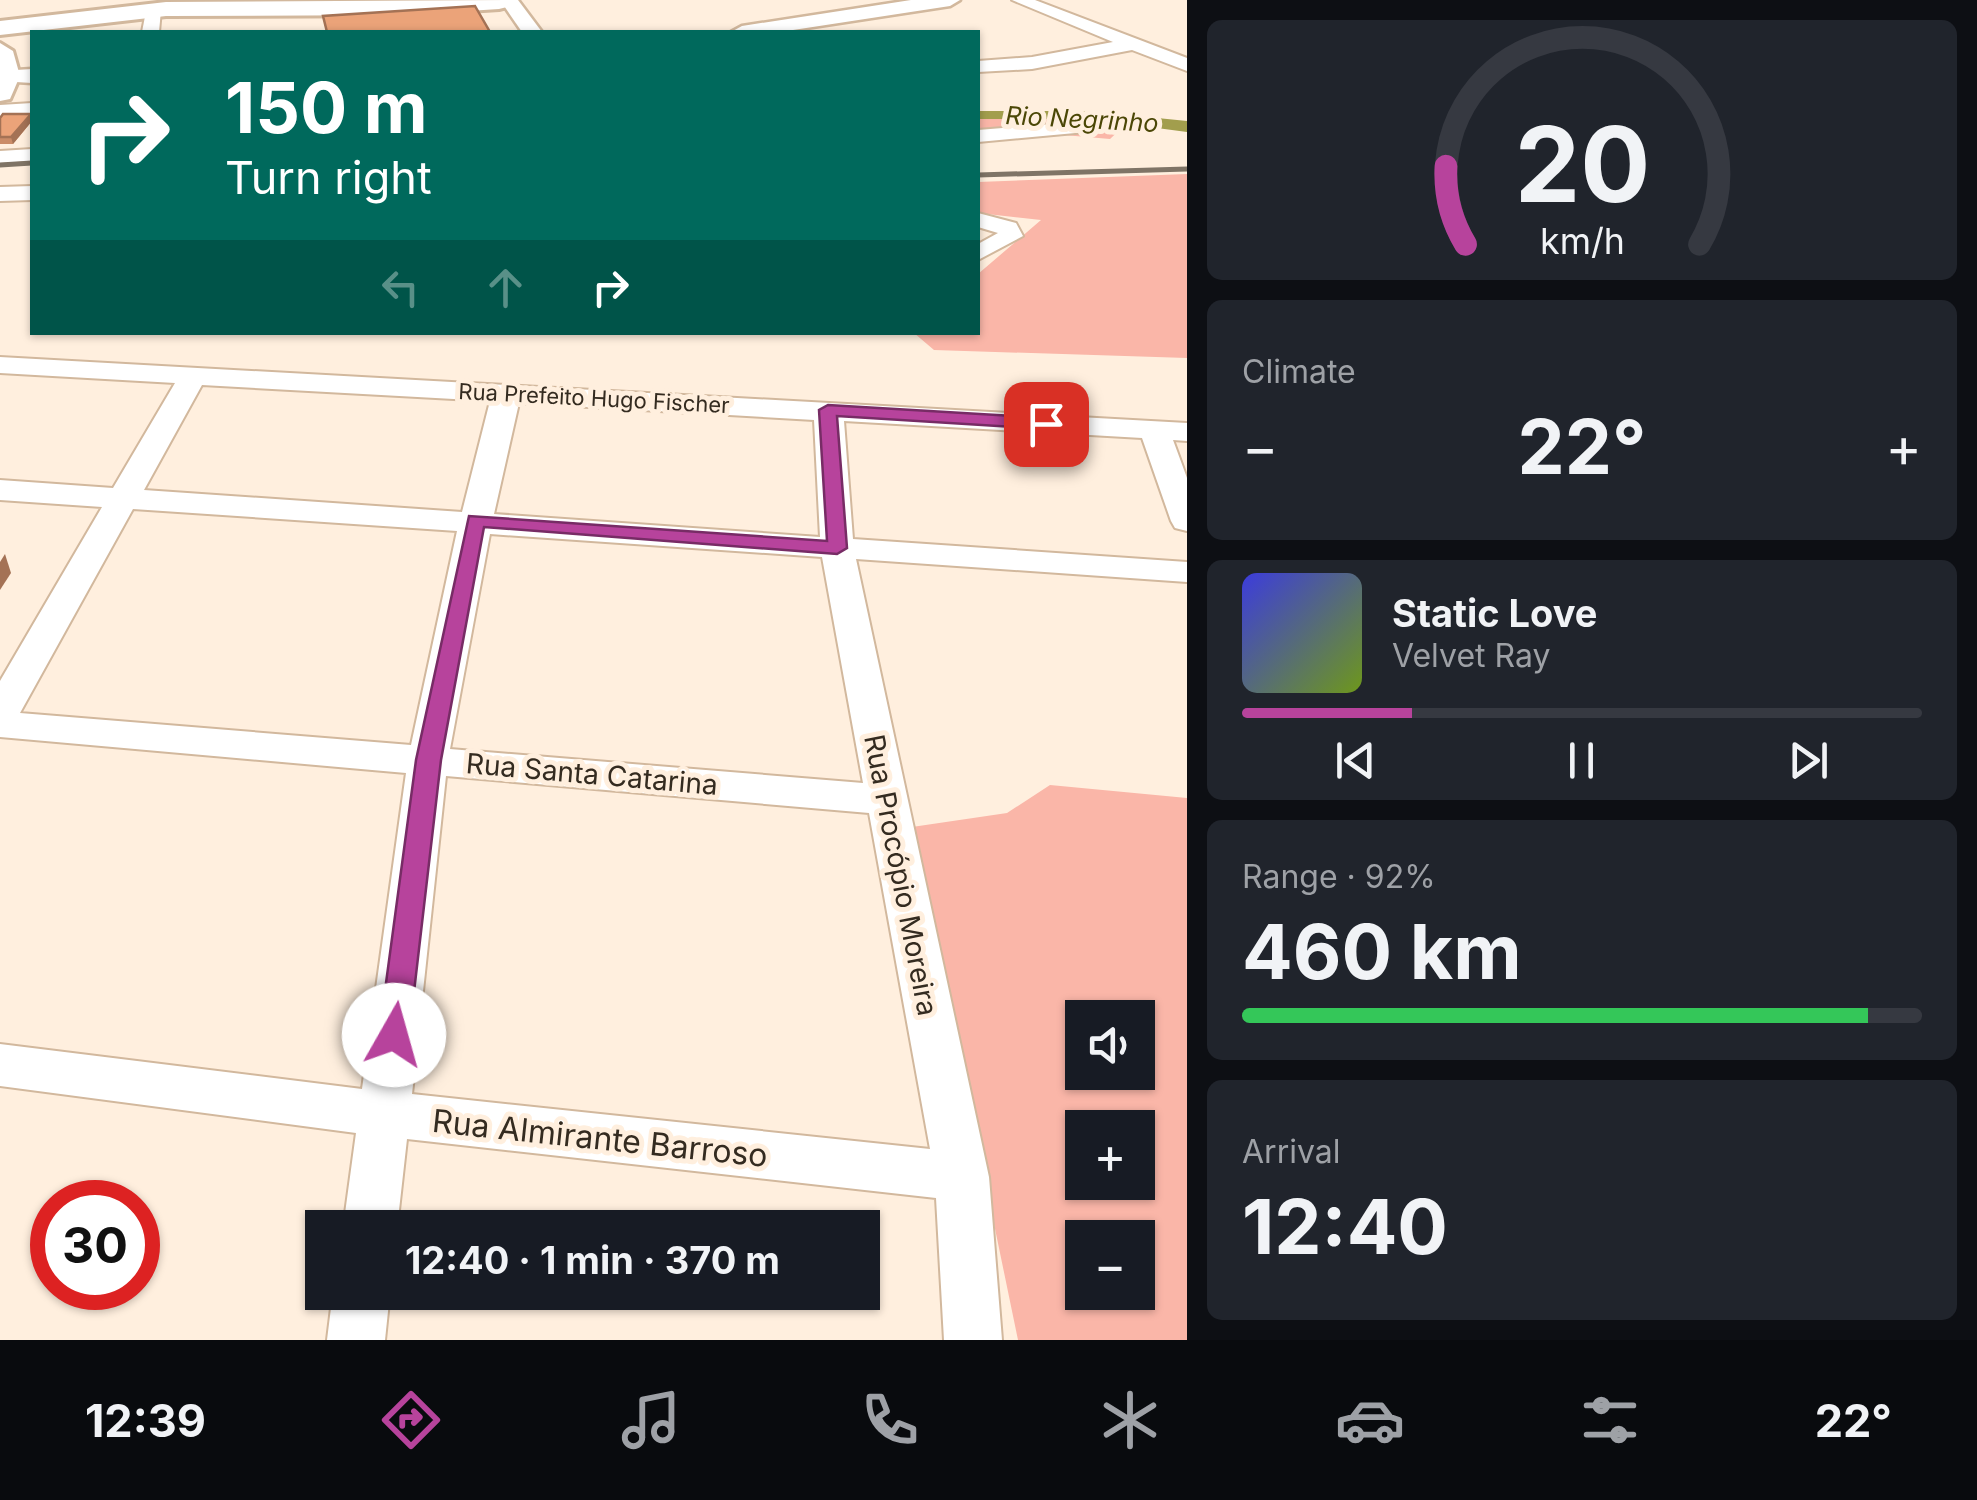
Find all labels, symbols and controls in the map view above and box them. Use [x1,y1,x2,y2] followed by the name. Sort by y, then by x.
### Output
[225,65,428,150] text: 150 m
[60,70,190,200] icon: right
[1005,100,1159,138] water label: Rio Negrinho
[1514,101,1650,227] text: 20
[225,150,432,205] text: Turn right
[1540,219,1624,263] text: km/h
[373,260,428,315] icon: left
[478,260,533,315] icon: ahead
[583,260,638,315] icon: right
[1242,352,1356,391] text: Climate
[458,378,730,418] street label: Rua Prefeito Hugo Fischer
[1004,382,1089,467] pin
[1019,397,1074,452] icon: arrive
[1518,401,1646,492] text: 22°
[1242,414,1278,480] text: −
[1886,414,1922,480] text: +
[1392,590,1597,636] text: Static Love
[1392,636,1550,675] text: Velvet Ray
[857,731,945,1019] street label: Rua Procópio Moreira
[1328,733,1383,788] icon: previous
[1554,733,1609,788] icon: pause
[1781,733,1836,788] icon: next
[465,746,719,802] street label: Rua Santa Catarina
[1242,857,1436,896] text: Range · 92%
[1242,906,1522,997] text: 460 km
[342,983,446,1087] position arrow
[1065,1000,1155,1310] map controls
[1065,1000,1155,1090] button: sound
[430,1101,770,1175] street label: Rua Almirante Barroso
[1065,1110,1155,1200] button: +
[1242,1132,1340,1171] text: Arrival
[30,1180,160,1310] speed limit sign: 30
[1242,1181,1448,1272] text: 12:40
[1065,1220,1155,1310] button: −
[405,1237,780,1283] text: 12:40 · 1 min · 370 m
[376,1385,446,1455] icon: directions
[616,1385,686,1455] icon: music
[855,1385,925,1455] icon: phone
[1095,1385,1165,1455] icon: climate
[1335,1385,1405,1455] icon: car
[1575,1385,1645,1455] icon: filters
[85,1393,206,1448] text: 12:39
[1815,1393,1892,1448] text: 22°

